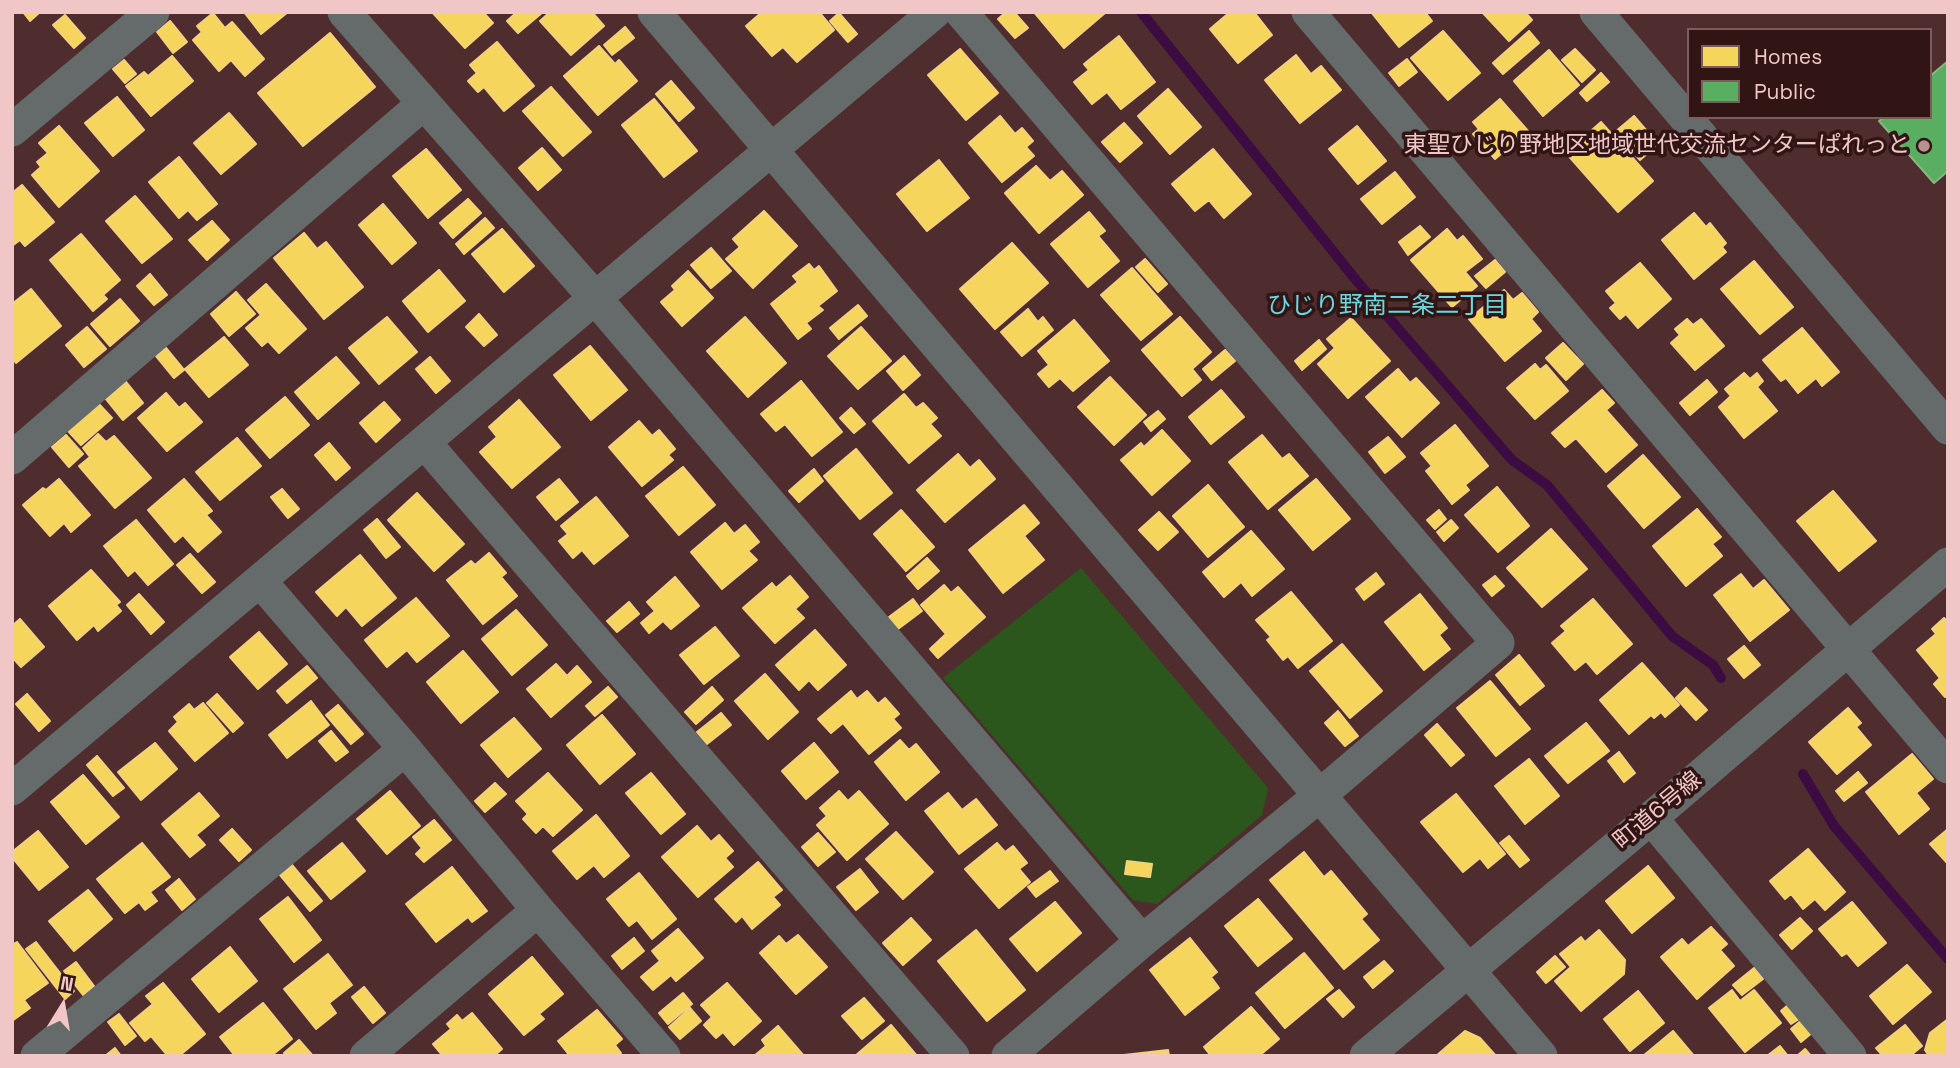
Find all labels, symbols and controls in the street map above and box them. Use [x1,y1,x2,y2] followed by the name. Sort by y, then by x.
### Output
[1687,28,1932,119] legend
[1754,43,1822,70] text: Homes
[1754,78,1816,105] text: Public
[1404,132,1910,160] place label: 東聖ひじり野地区地域世代交流センターぱれっと
[1916,138,1932,154] marker: 東聖ひじり野地区地域世代交流センターぱれっと
[1267,292,1507,320] district label: ひじり野南二条二丁目
[1609,766,1707,856] street label: 町道6号線
[28,970,98,1040] north arrow
[58,970,76,997] text: N

